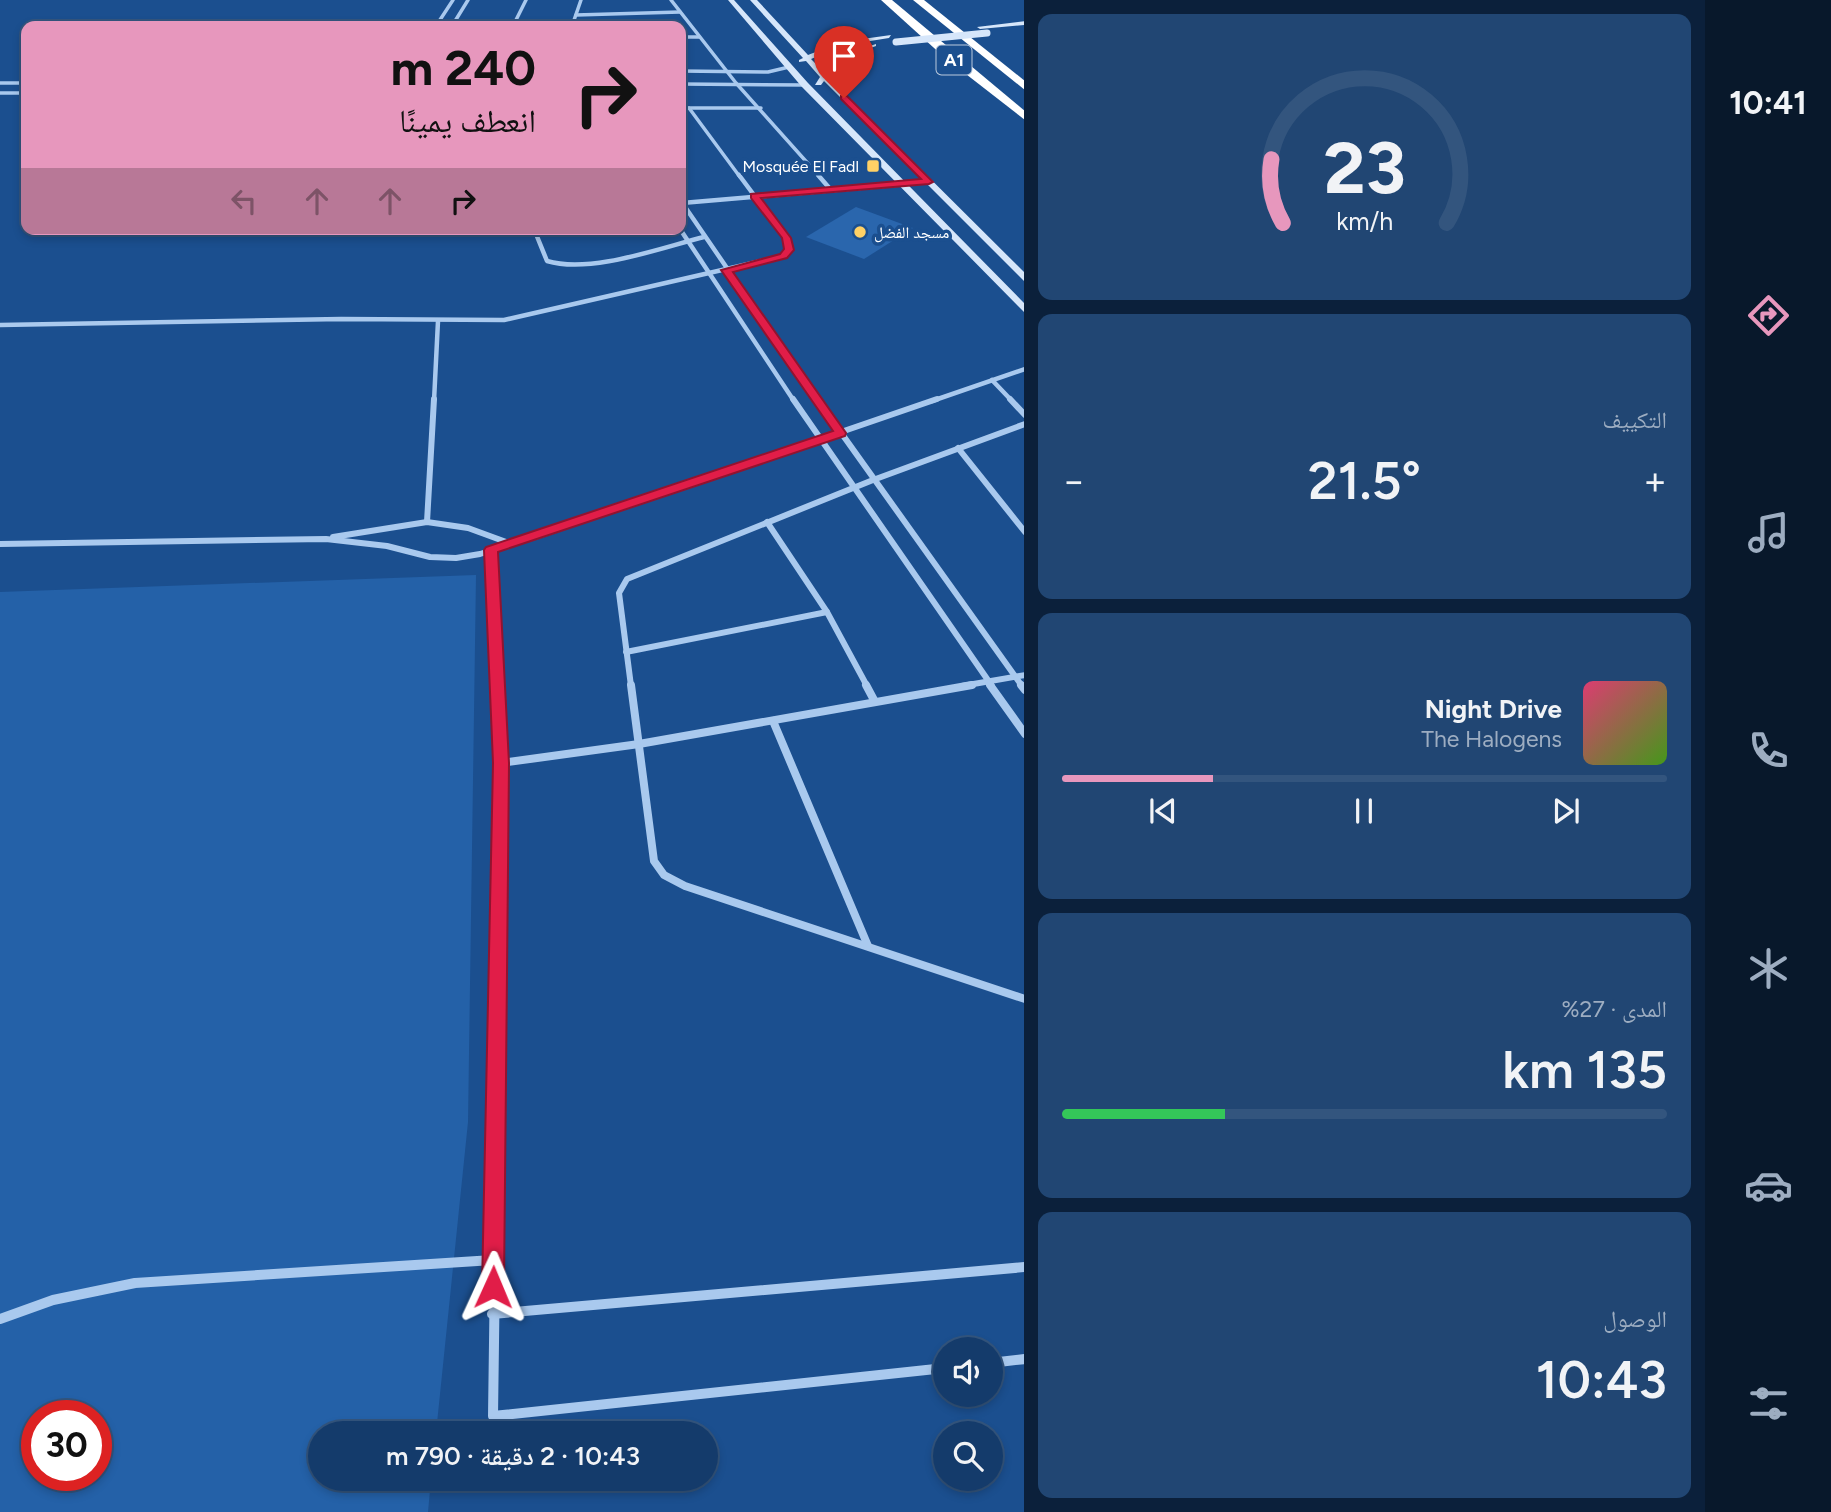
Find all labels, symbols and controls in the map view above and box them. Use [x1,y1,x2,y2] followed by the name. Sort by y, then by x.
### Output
[814,26,874,98] pin
[825,37,863,75] icon: arrive
[390,38,536,97] text: 240 m
[936,46,972,74] road number: A1
[560,49,651,140] icon: right
[1729,84,1807,122] text: 10:41
[399,102,536,140] text: انعطف يمينًا
[1323,124,1406,211] text: 23
[743,157,859,176] place label: Mosquée El Fadl
[865,158,881,174] marker: Mosquée El Fadl
[225,182,263,220] icon: left
[298,182,336,220] icon: ahead
[371,182,409,220] icon: ahead
[444,182,482,220] icon: right
[1336,206,1393,236] text: km/h
[874,223,949,243] place label: مسجد الفضل
[852,224,868,240] marker: مسجد الفضل
[1744,291,1793,340] icon: directions
[1602,406,1667,434] text: التكييف
[1308,450,1421,512] text: 21.5°
[1062,458,1086,504] text: −
[1643,458,1667,504] text: +
[1744,508,1793,557] icon: music
[1425,693,1562,725] text: Night Drive
[1421,725,1562,753] text: The Halogens
[1744,726,1793,775] icon: phone
[1144,792,1182,830] icon: previous
[1345,792,1383,830] icon: pause
[1547,792,1585,830] icon: next
[1744,944,1793,993] icon: climate
[1562,995,1667,1023] text: المدى · 27%
[1502,1039,1667,1101] text: 135 km
[1744,1161,1793,1210] icon: car
[456,1250,530,1324] position arrow
[1603,1305,1667,1333] text: الوصول
[933,1337,1003,1491] map controls
[933,1337,1003,1407] button: sound
[1536,1349,1667,1411] text: 10:43
[1744,1379,1793,1428] icon: filters
[21,1400,112,1491] speed limit sign: 30
[933,1421,1003,1491] button: search
[386,1440,640,1472] text: 10:43 · 2 دقيقة · 790 m

